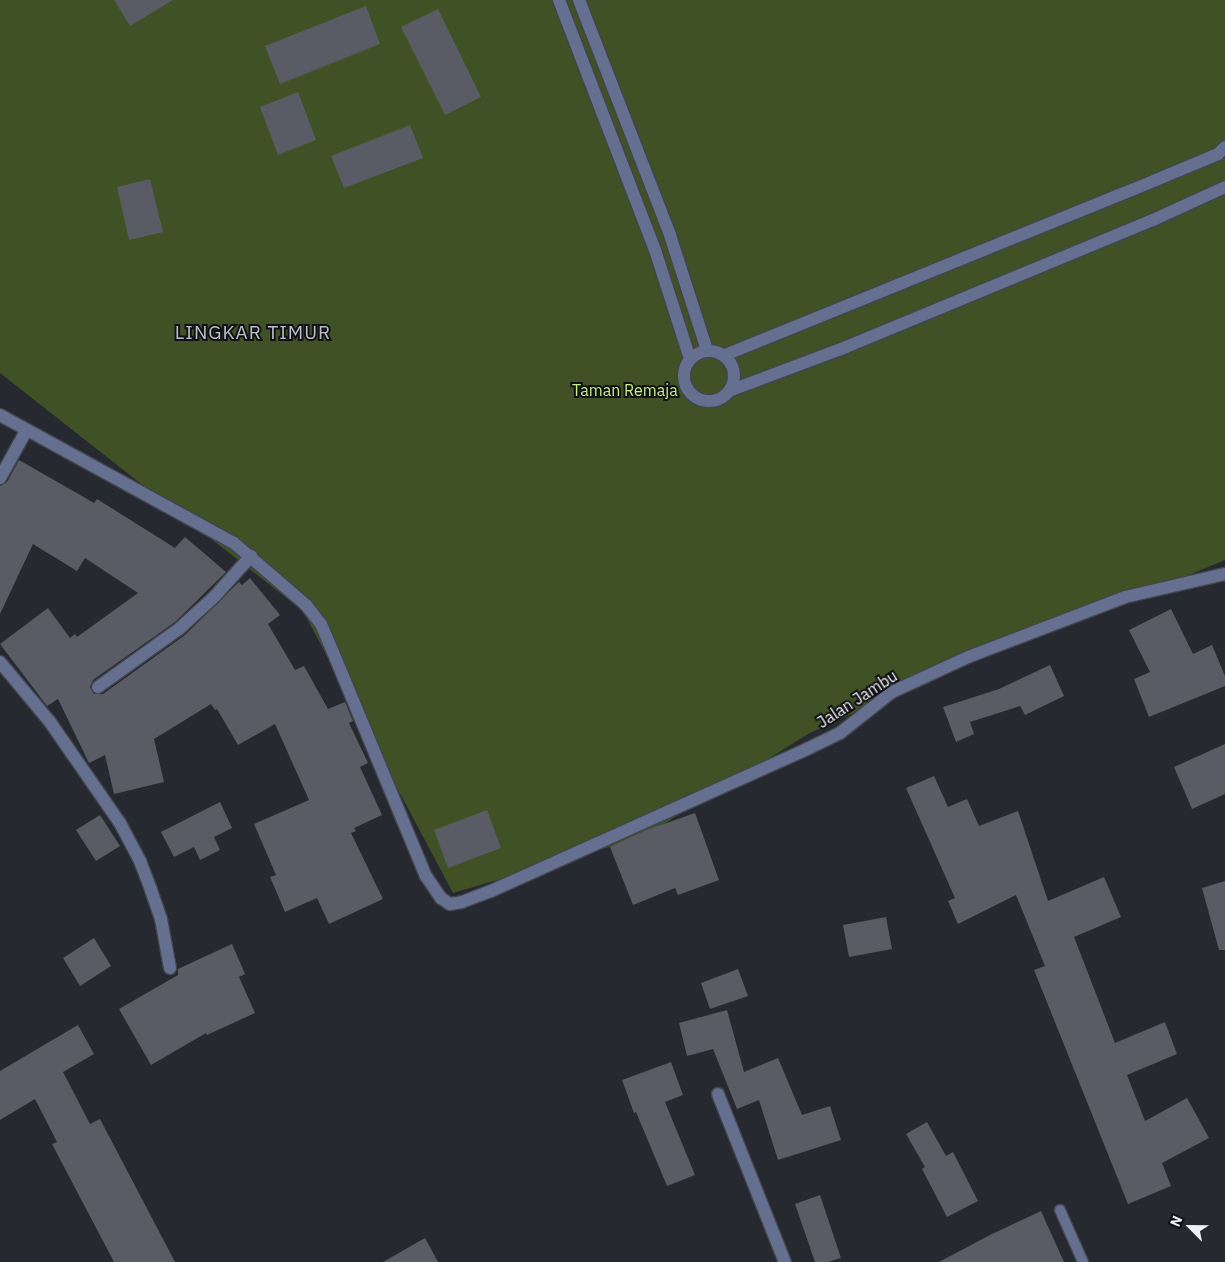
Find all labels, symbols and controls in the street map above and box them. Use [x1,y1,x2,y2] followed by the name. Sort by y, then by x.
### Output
[173,322,333,344] district label: LINGKAR TIMUR
[572,380,678,400] park label: Taman Remaja
[813,666,901,732] street label: Jalan Jambu
[1165,1202,1215,1252] north arrow
[1166,1213,1186,1229] text: N

